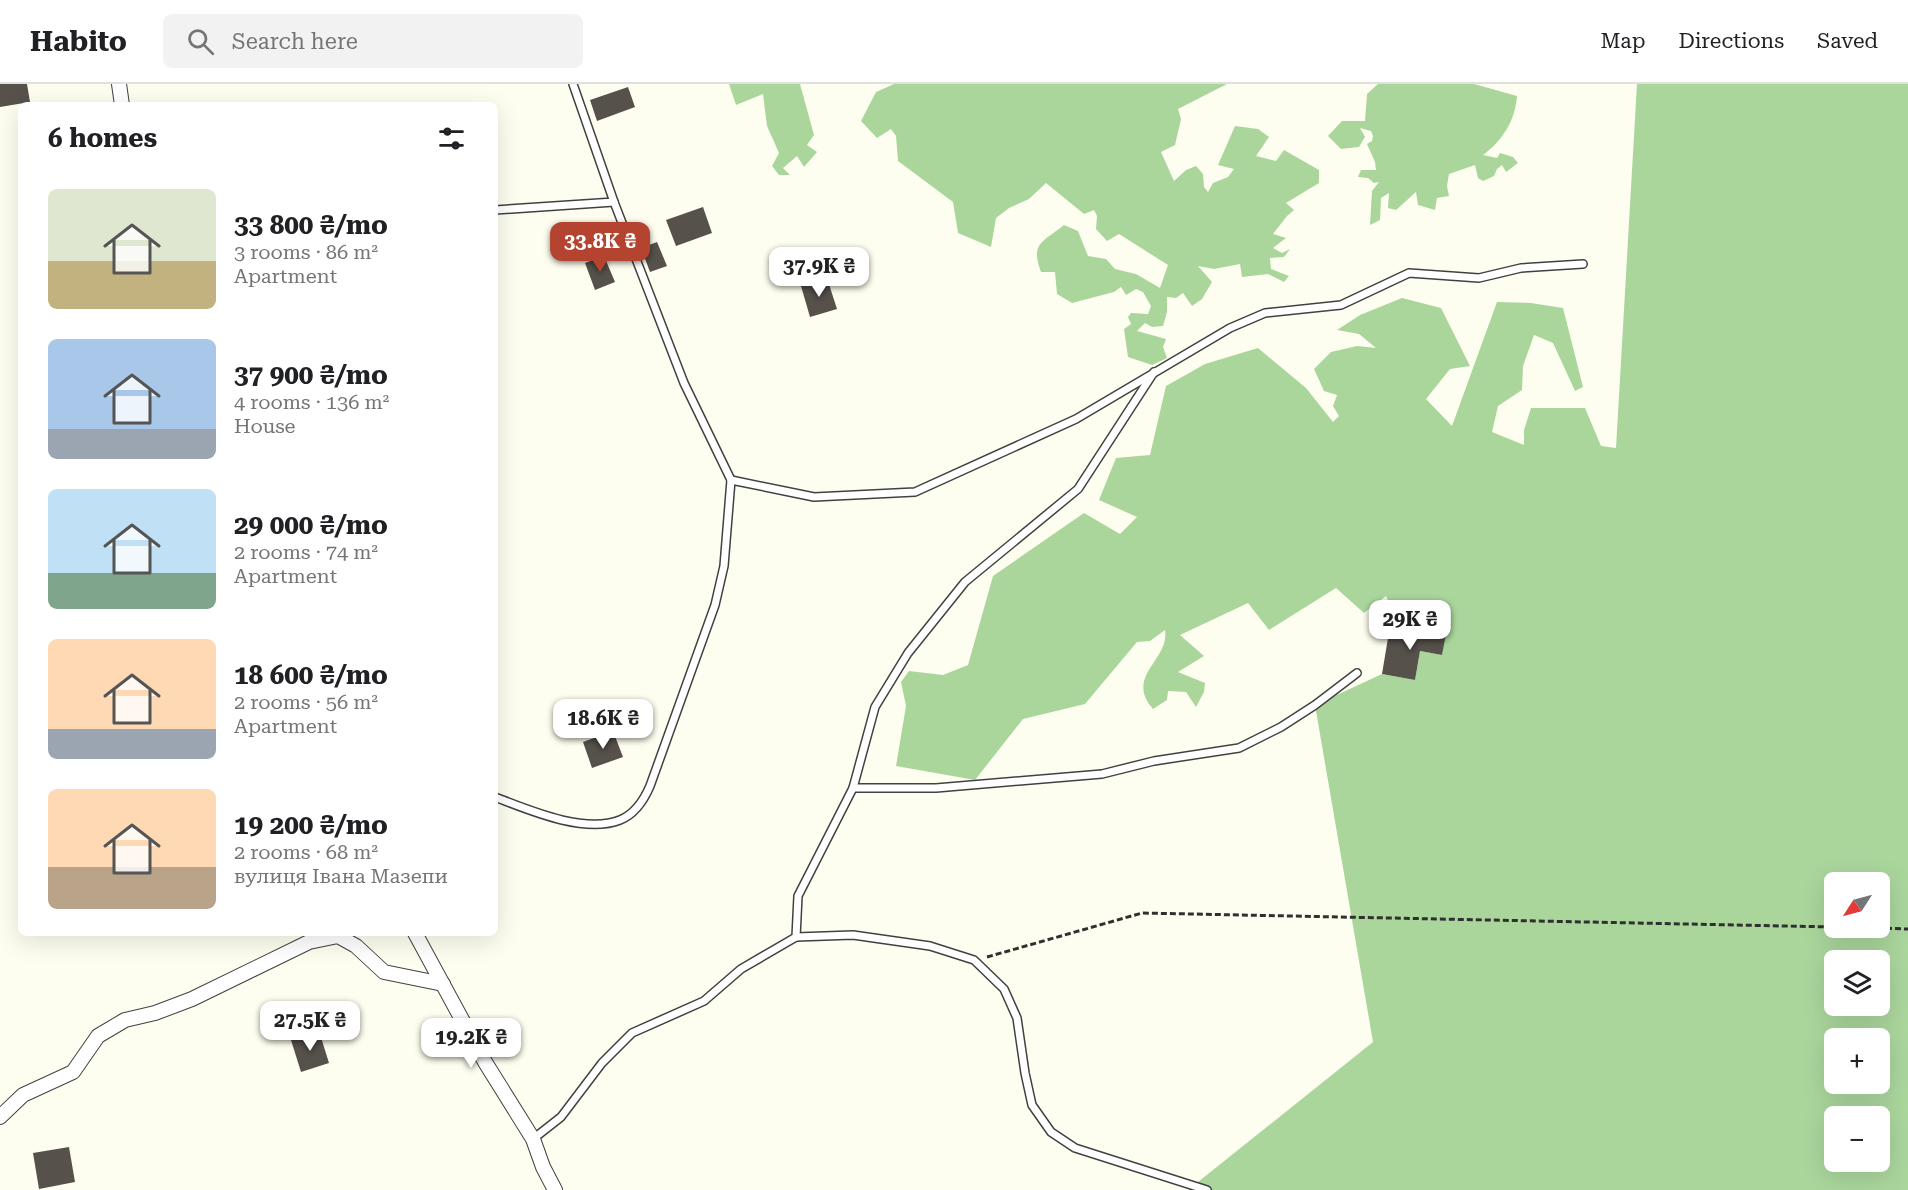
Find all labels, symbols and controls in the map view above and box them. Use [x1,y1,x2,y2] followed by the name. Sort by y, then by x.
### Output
[163,14,583,68] search box
[30,25,127,58] text: Habito
[184,25,217,58] icon: search
[232,29,358,54] text: Search here
[1601,29,1645,53] text: Map
[1678,29,1784,53] text: Directions
[1817,29,1878,53] text: Saved
[435,122,468,155] icon: filters
[48,123,157,153] text: 6 homes
[234,210,388,240] text: 33 800 ₴/mo
[96,213,168,285] icon: home
[545,222,655,273] pin: 33.8K ₴
[564,229,636,253] text: 33.8K ₴
[234,240,378,264] text: 3 rooms · 86 m²
[764,247,874,298] pin: 37.9K ₴
[783,254,855,278] text: 37.9K ₴
[234,264,337,288] text: Apartment
[234,360,388,390] text: 37 900 ₴/mo
[96,363,168,435] icon: home
[234,390,389,414] text: 4 rooms · 136 m²
[234,414,296,438] text: House
[234,510,388,540] text: 29 000 ₴/mo
[96,513,168,585] icon: home
[234,540,378,564] text: 2 rooms · 74 m²
[234,564,337,588] text: Apartment
[1368,600,1452,651] pin: 29K ₴
[1383,607,1437,631] text: 29K ₴
[234,660,388,690] text: 18 600 ₴/mo
[96,663,168,735] icon: home
[234,690,378,714] text: 2 rooms · 56 m²
[548,699,658,750] pin: 18.6K ₴
[567,706,639,730] text: 18.6K ₴
[234,714,337,738] text: Apartment
[234,810,388,840] text: 19 200 ₴/mo
[96,813,168,885] icon: home
[234,840,378,864] text: 2 rooms · 68 m²
[234,864,448,888] text: вулиця Івана Мазепи
[1824,872,1890,938] north arrow
[1824,872,1890,1172] map controls
[1824,950,1890,1016] button: layers
[255,1001,365,1052] pin: 27.5K ₴
[274,1008,346,1032] text: 27.5K ₴
[416,1018,526,1069] pin: 19.2K ₴
[435,1025,507,1049] text: 19.2K ₴
[1824,1028,1890,1094] button: +
[1824,1106,1890,1172] button: −

